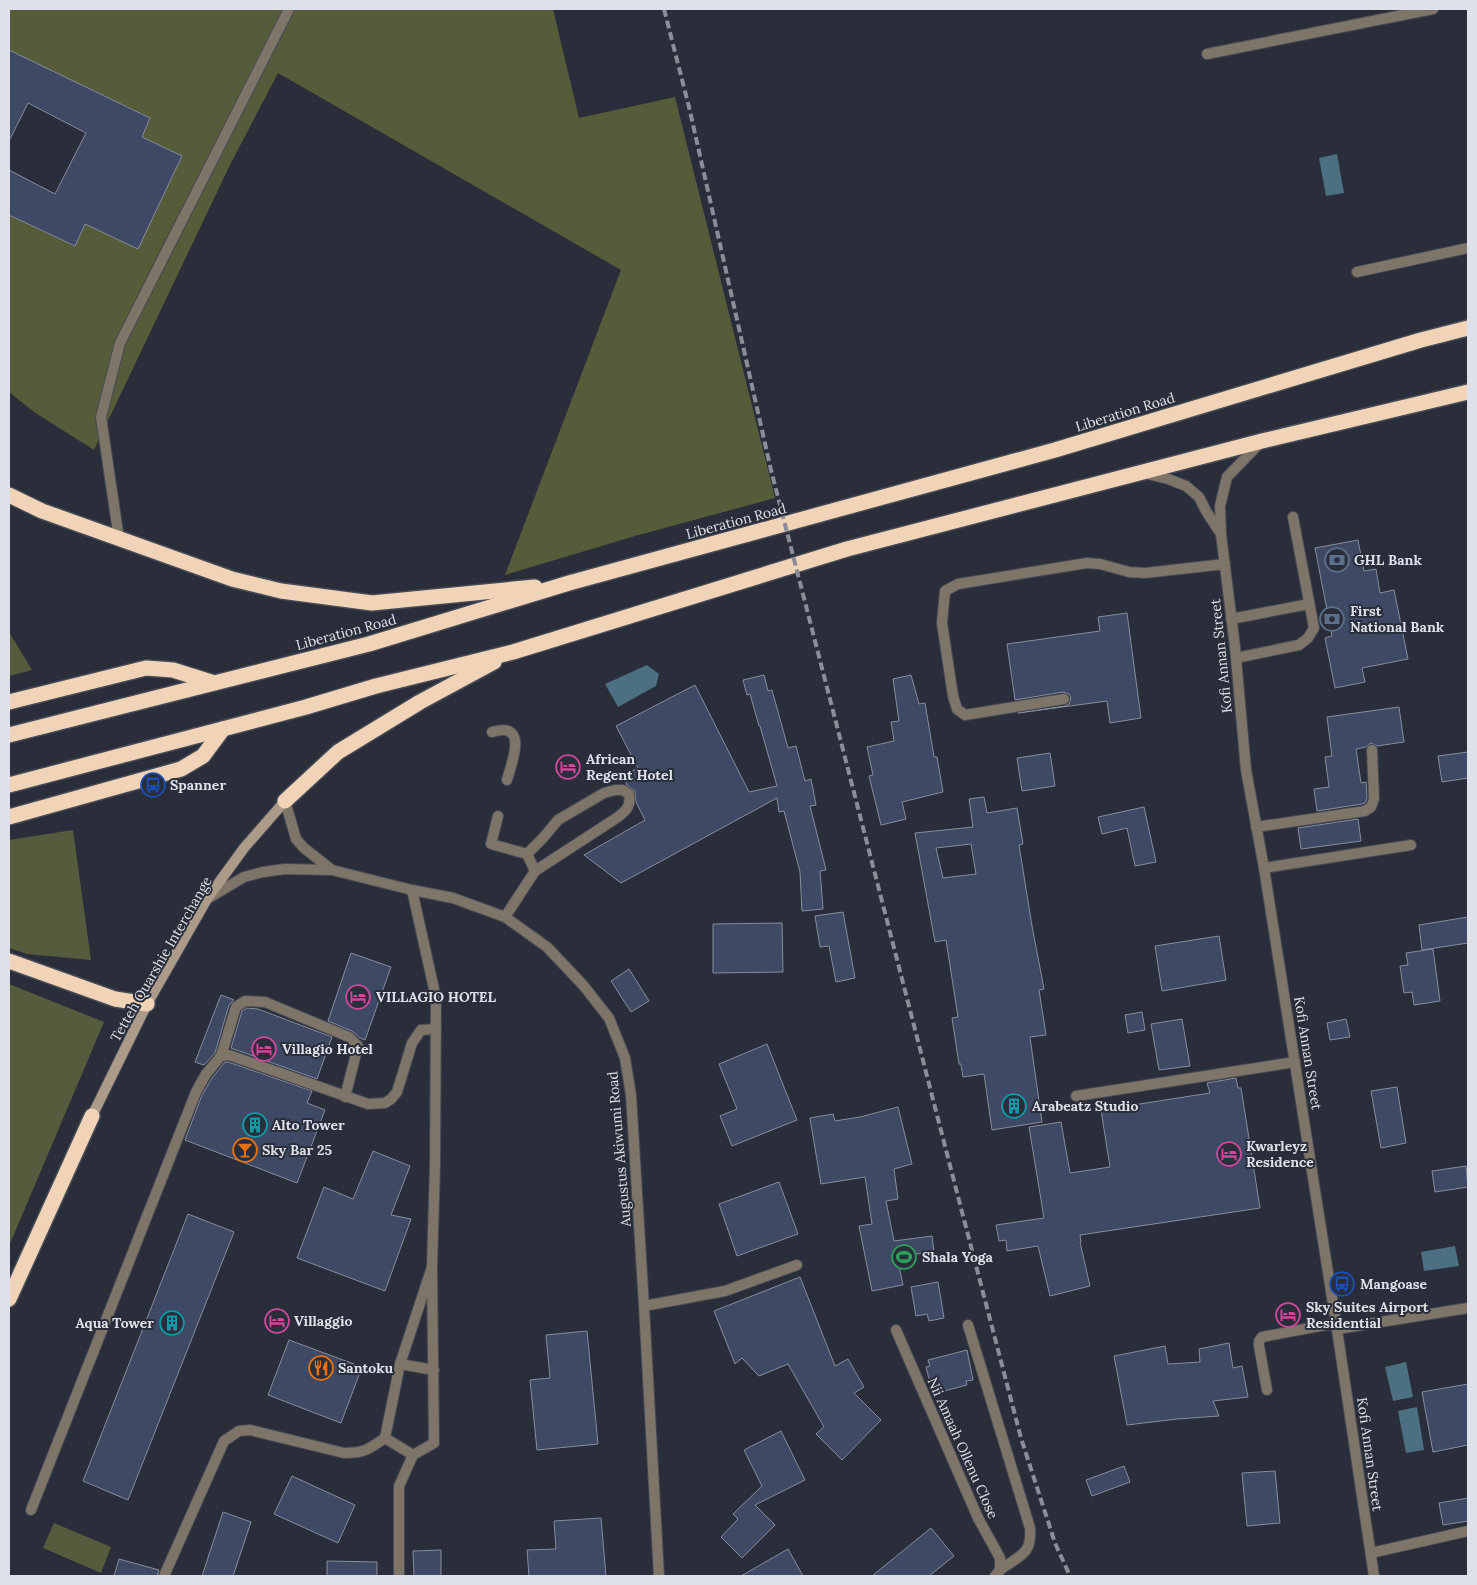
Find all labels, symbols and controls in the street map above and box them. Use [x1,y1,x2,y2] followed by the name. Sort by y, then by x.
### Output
[1073,388,1177,436] street label: Liberation Road
[684,499,788,543] street label: Liberation Road
[1324,547,1350,573] bank icon: GHL Bank
[1354,551,1423,569] place label: GHL Bank
[1206,597,1236,714] street label: Kofi Annan Street
[1350,602,1445,636] place label: First National Bank
[1319,606,1345,632] bank icon: First National Bank
[294,610,398,654] street label: Liberation Road
[586,750,674,784] place label: African Regent Hotel
[555,754,581,780] hotel icon: African Regent Hotel
[140,772,166,798] bus stop icon: Spanner
[170,776,226,794] place label: Spanner
[106,873,216,1045] street label: Tetteh Quarshie Interchange
[345,984,371,1010] hotel icon: VILLAGIO HOTEL
[376,988,496,1006] place label: VILLAGIO HOTEL
[1290,995,1326,1112] street label: Kofi Annan Street
[251,1036,277,1062] hotel icon: Villagio Hotel
[282,1040,374,1058] place label: Villagio Hotel
[603,1071,635,1228] street label: Augustus Akiwumi Road
[1001,1093,1027,1119] building icon: Arabeatz Studio
[1032,1097,1138,1115] place label: Arabeatz Studio
[242,1112,268,1138] building icon: Alto Tower
[272,1116,345,1134] place label: Alto Tower
[232,1137,258,1163] bar icon: Sky Bar 25
[1246,1137,1314,1171] place label: Kwarleyz Residence
[262,1141,332,1159] place label: Sky Bar 25
[1216,1141,1242,1167] hotel icon: Kwarleyz Residence
[891,1244,917,1270] sports icon: Shala Yoga
[922,1248,994,1266] place label: Shala Yoga
[1329,1271,1355,1297] bus stop icon: Mangoase
[1360,1275,1428,1293] place label: Mangoase
[1306,1298,1429,1332] place label: Sky Suites Airport Residential
[1275,1302,1301,1328] hotel icon: Sky Suites Airport Residential
[264,1308,290,1334] hotel icon: Villaggio
[159,1310,185,1336] building icon: Aqua Tower
[294,1312,353,1330] place label: Villaggio
[75,1314,154,1332] place label: Aqua Tower
[308,1355,334,1381] restaurant icon: Santoku
[338,1359,394,1377] place label: Santoku
[924,1375,1002,1522] street label: Nii Amaah Ollenu Close
[1353,1396,1387,1513] street label: Kofi Annan Street

